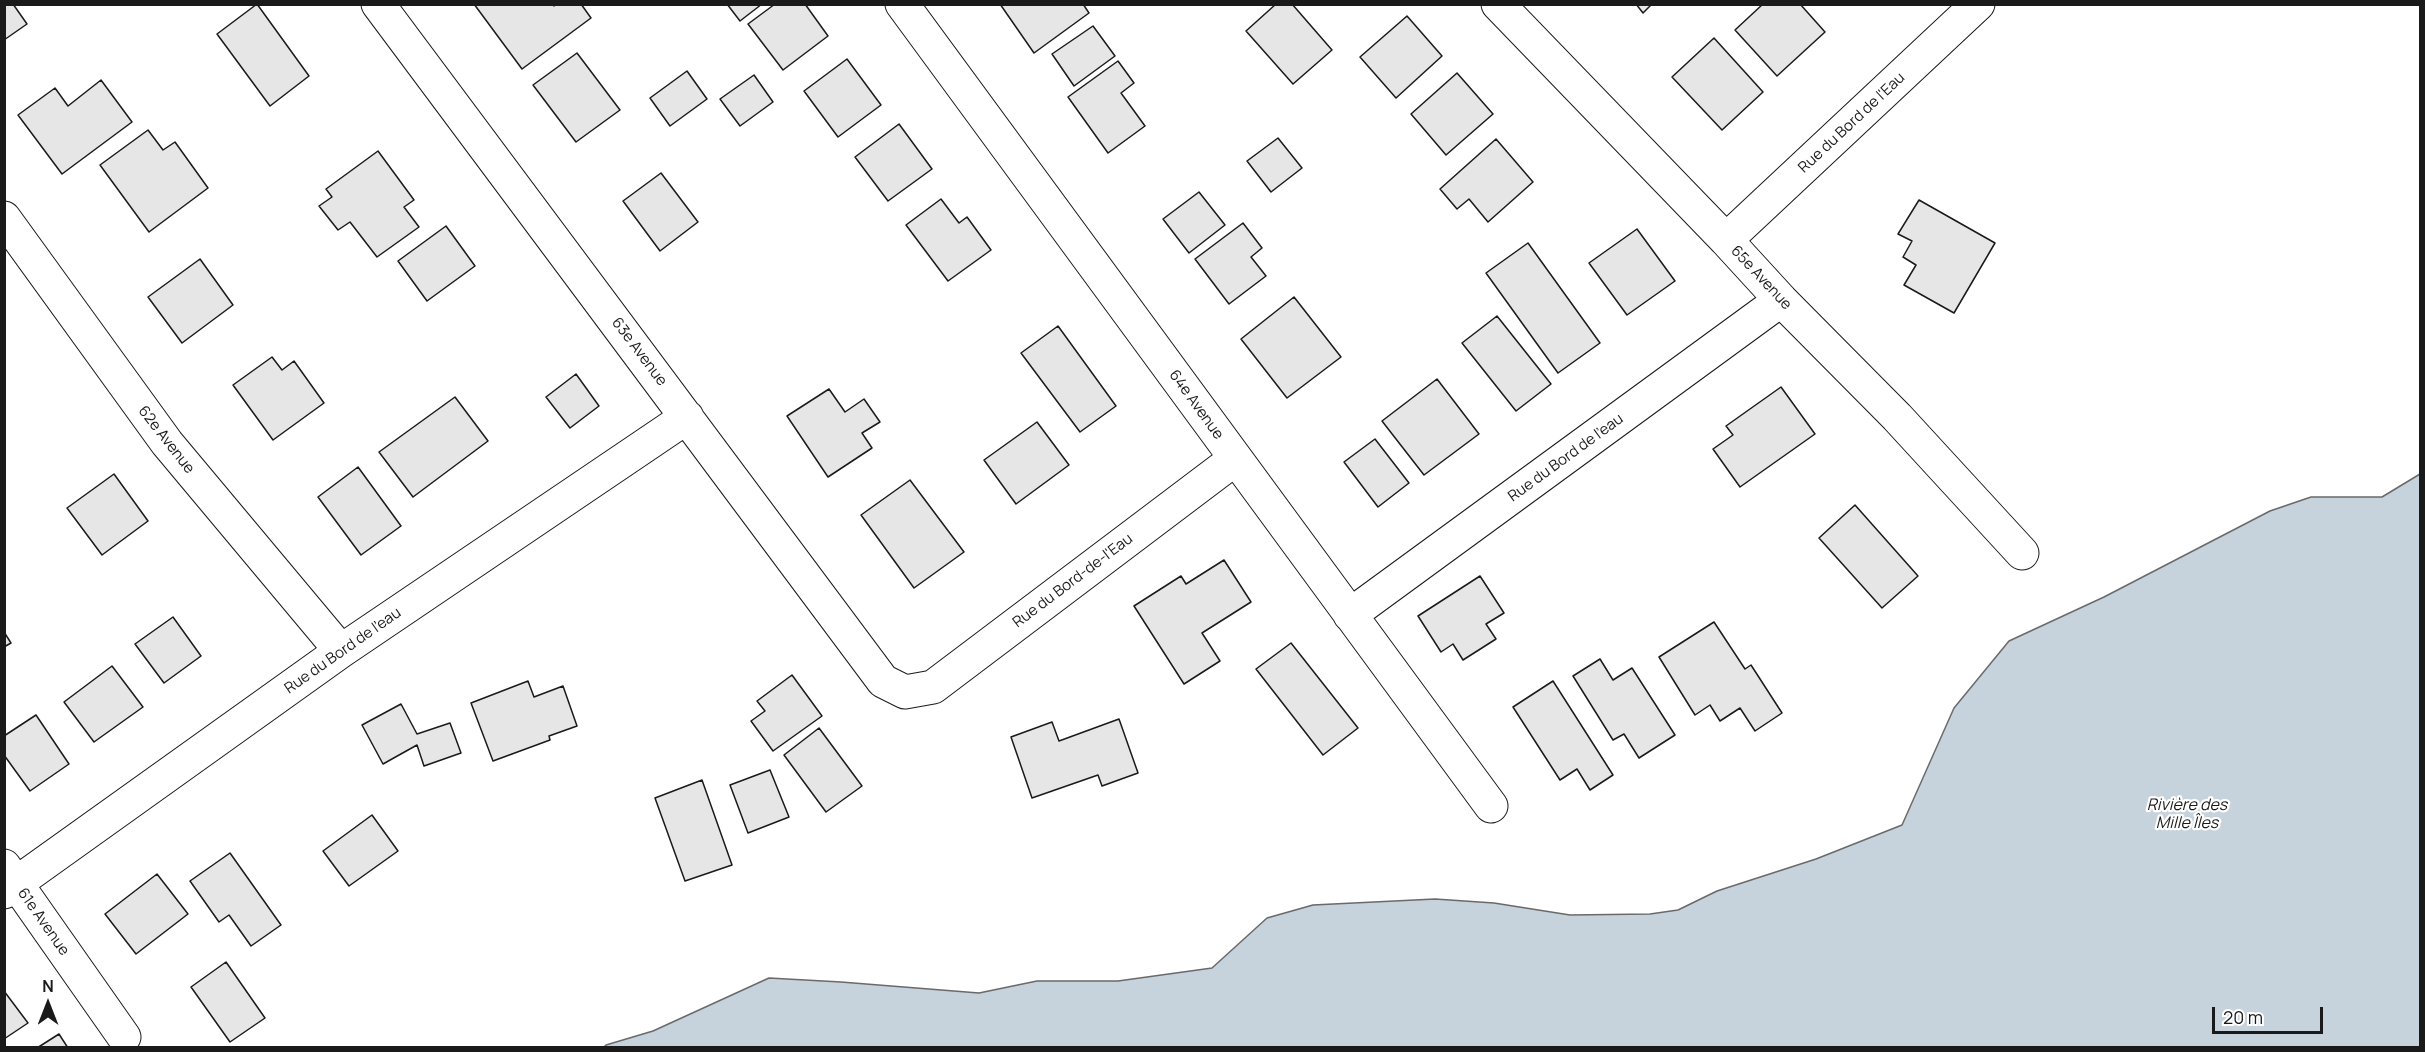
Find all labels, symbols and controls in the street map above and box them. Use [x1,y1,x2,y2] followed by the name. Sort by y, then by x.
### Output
[1795,69,1909,177] street label: Rue du Bord de l'Eau
[1727,242,1795,314] street label: 65e Avenue
[608,314,670,390] street label: 63e Avenue
[1165,367,1227,443] street label: 64e Avenue
[134,403,198,477] street label: 62e Avenue
[1505,410,1627,506] street label: Rue du Bord de l'eau
[1010,530,1136,632] street label: Rue du Bord-de-l'Eau
[281,604,405,698] street label: Rue du Bord de l'eau
[2147,796,2227,834] water label: Rivière des Mille Îles
[13,885,73,959] street label: 61e Avenue
[18,974,78,1034] north arrow
[42,975,54,997] text: N
[2215,995,2326,1033] scale bar
[2223,1005,2263,1029] text: 20 m

